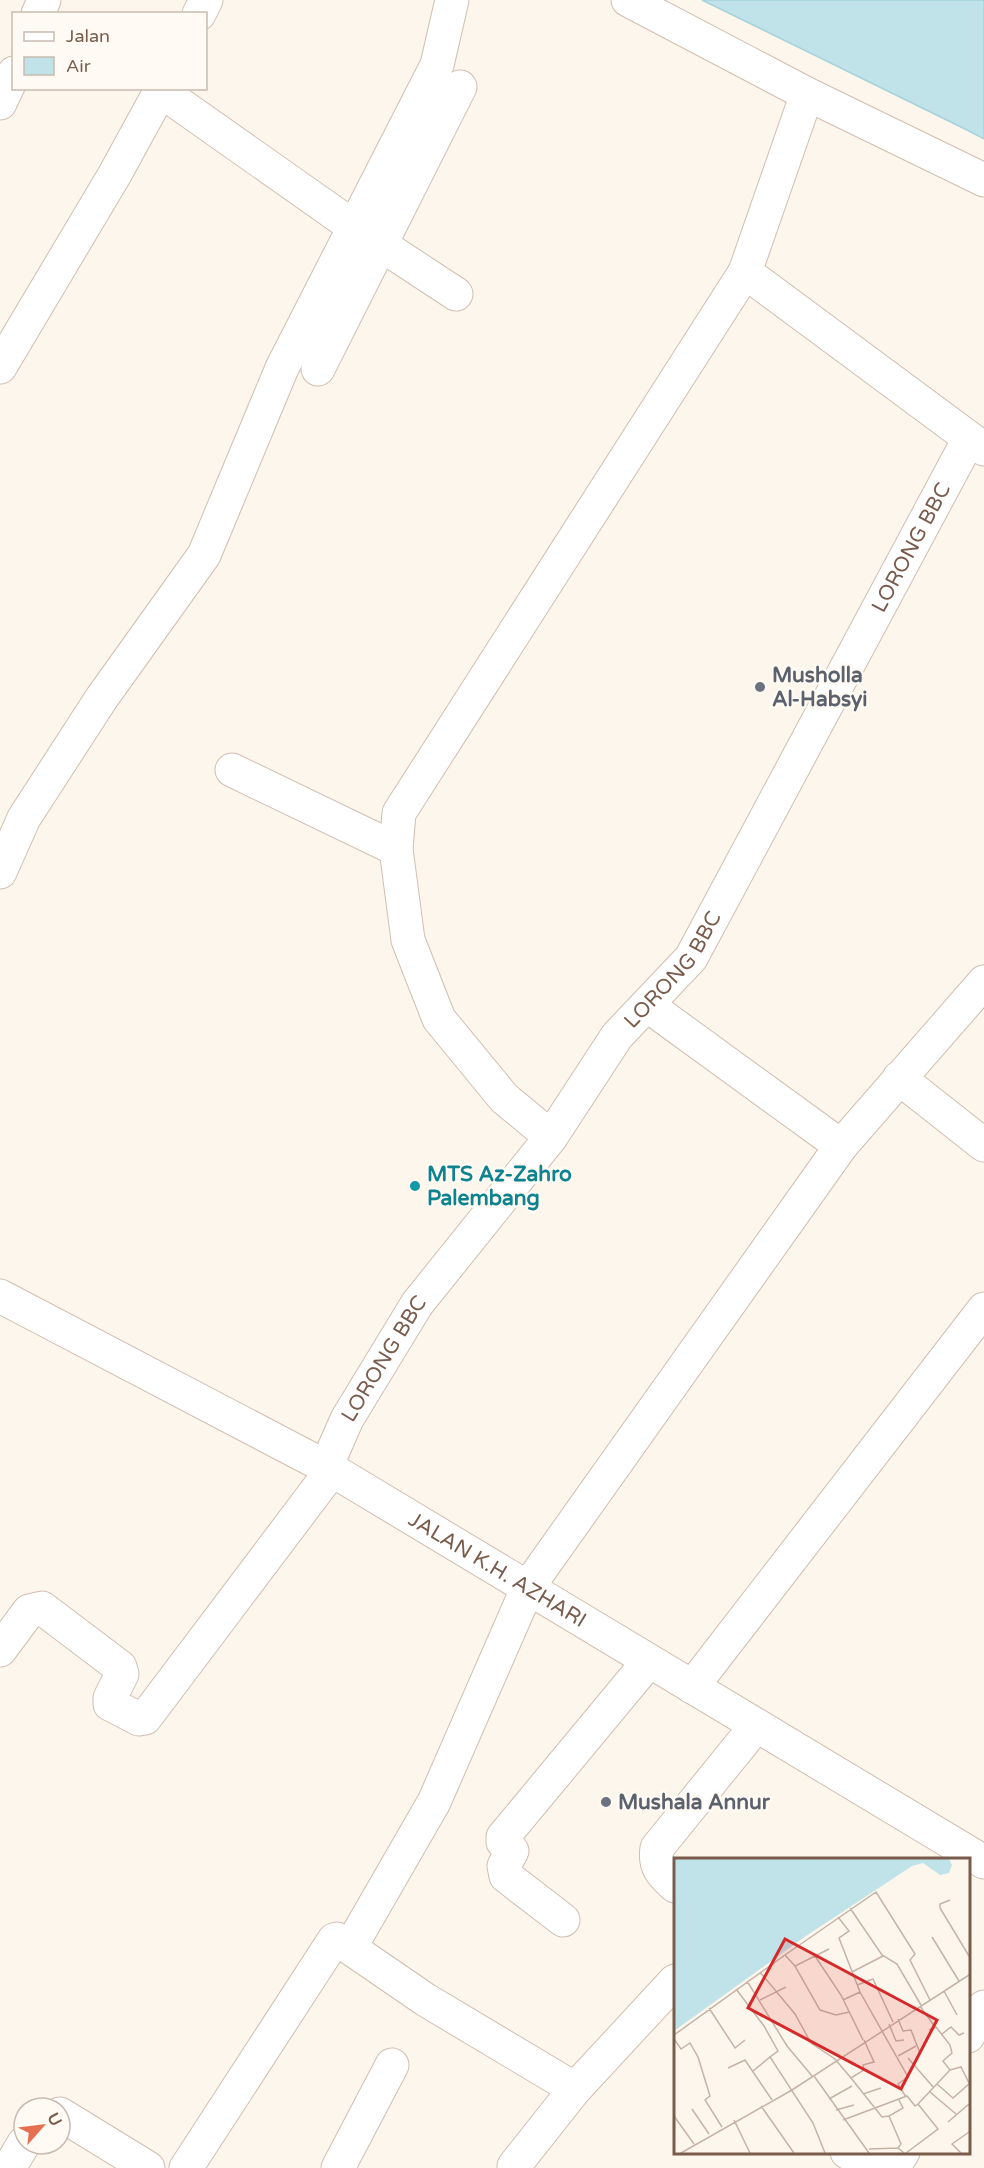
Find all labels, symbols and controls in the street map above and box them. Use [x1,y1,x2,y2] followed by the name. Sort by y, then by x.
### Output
[12,12,207,90] legend
[66,25,110,47] text: Jalan
[66,55,91,77] text: Air
[867,479,956,617] street label: LORONG BBC
[772,663,868,712] place label: Musholla Al-Habsyi
[753,680,767,694] marker: Musholla Al-Habsyi
[619,907,727,1034] street label: LORONG BBC
[427,1162,572,1211] place label: MTS Az-Zahro Palembang
[408,1179,422,1193] marker: MTS Az-Zahro Palembang
[336,1291,432,1427] street label: LORONG BBC
[404,1507,591,1633] street label: JALAN K.H. AZHARI
[618,1790,771,1815] place label: Mushala Annur
[599,1795,613,1809] marker: Mushala Annur
[674,1858,969,2153] inset map
[12,2096,72,2156] north arrow
[43,2109,66,2129] text: U

